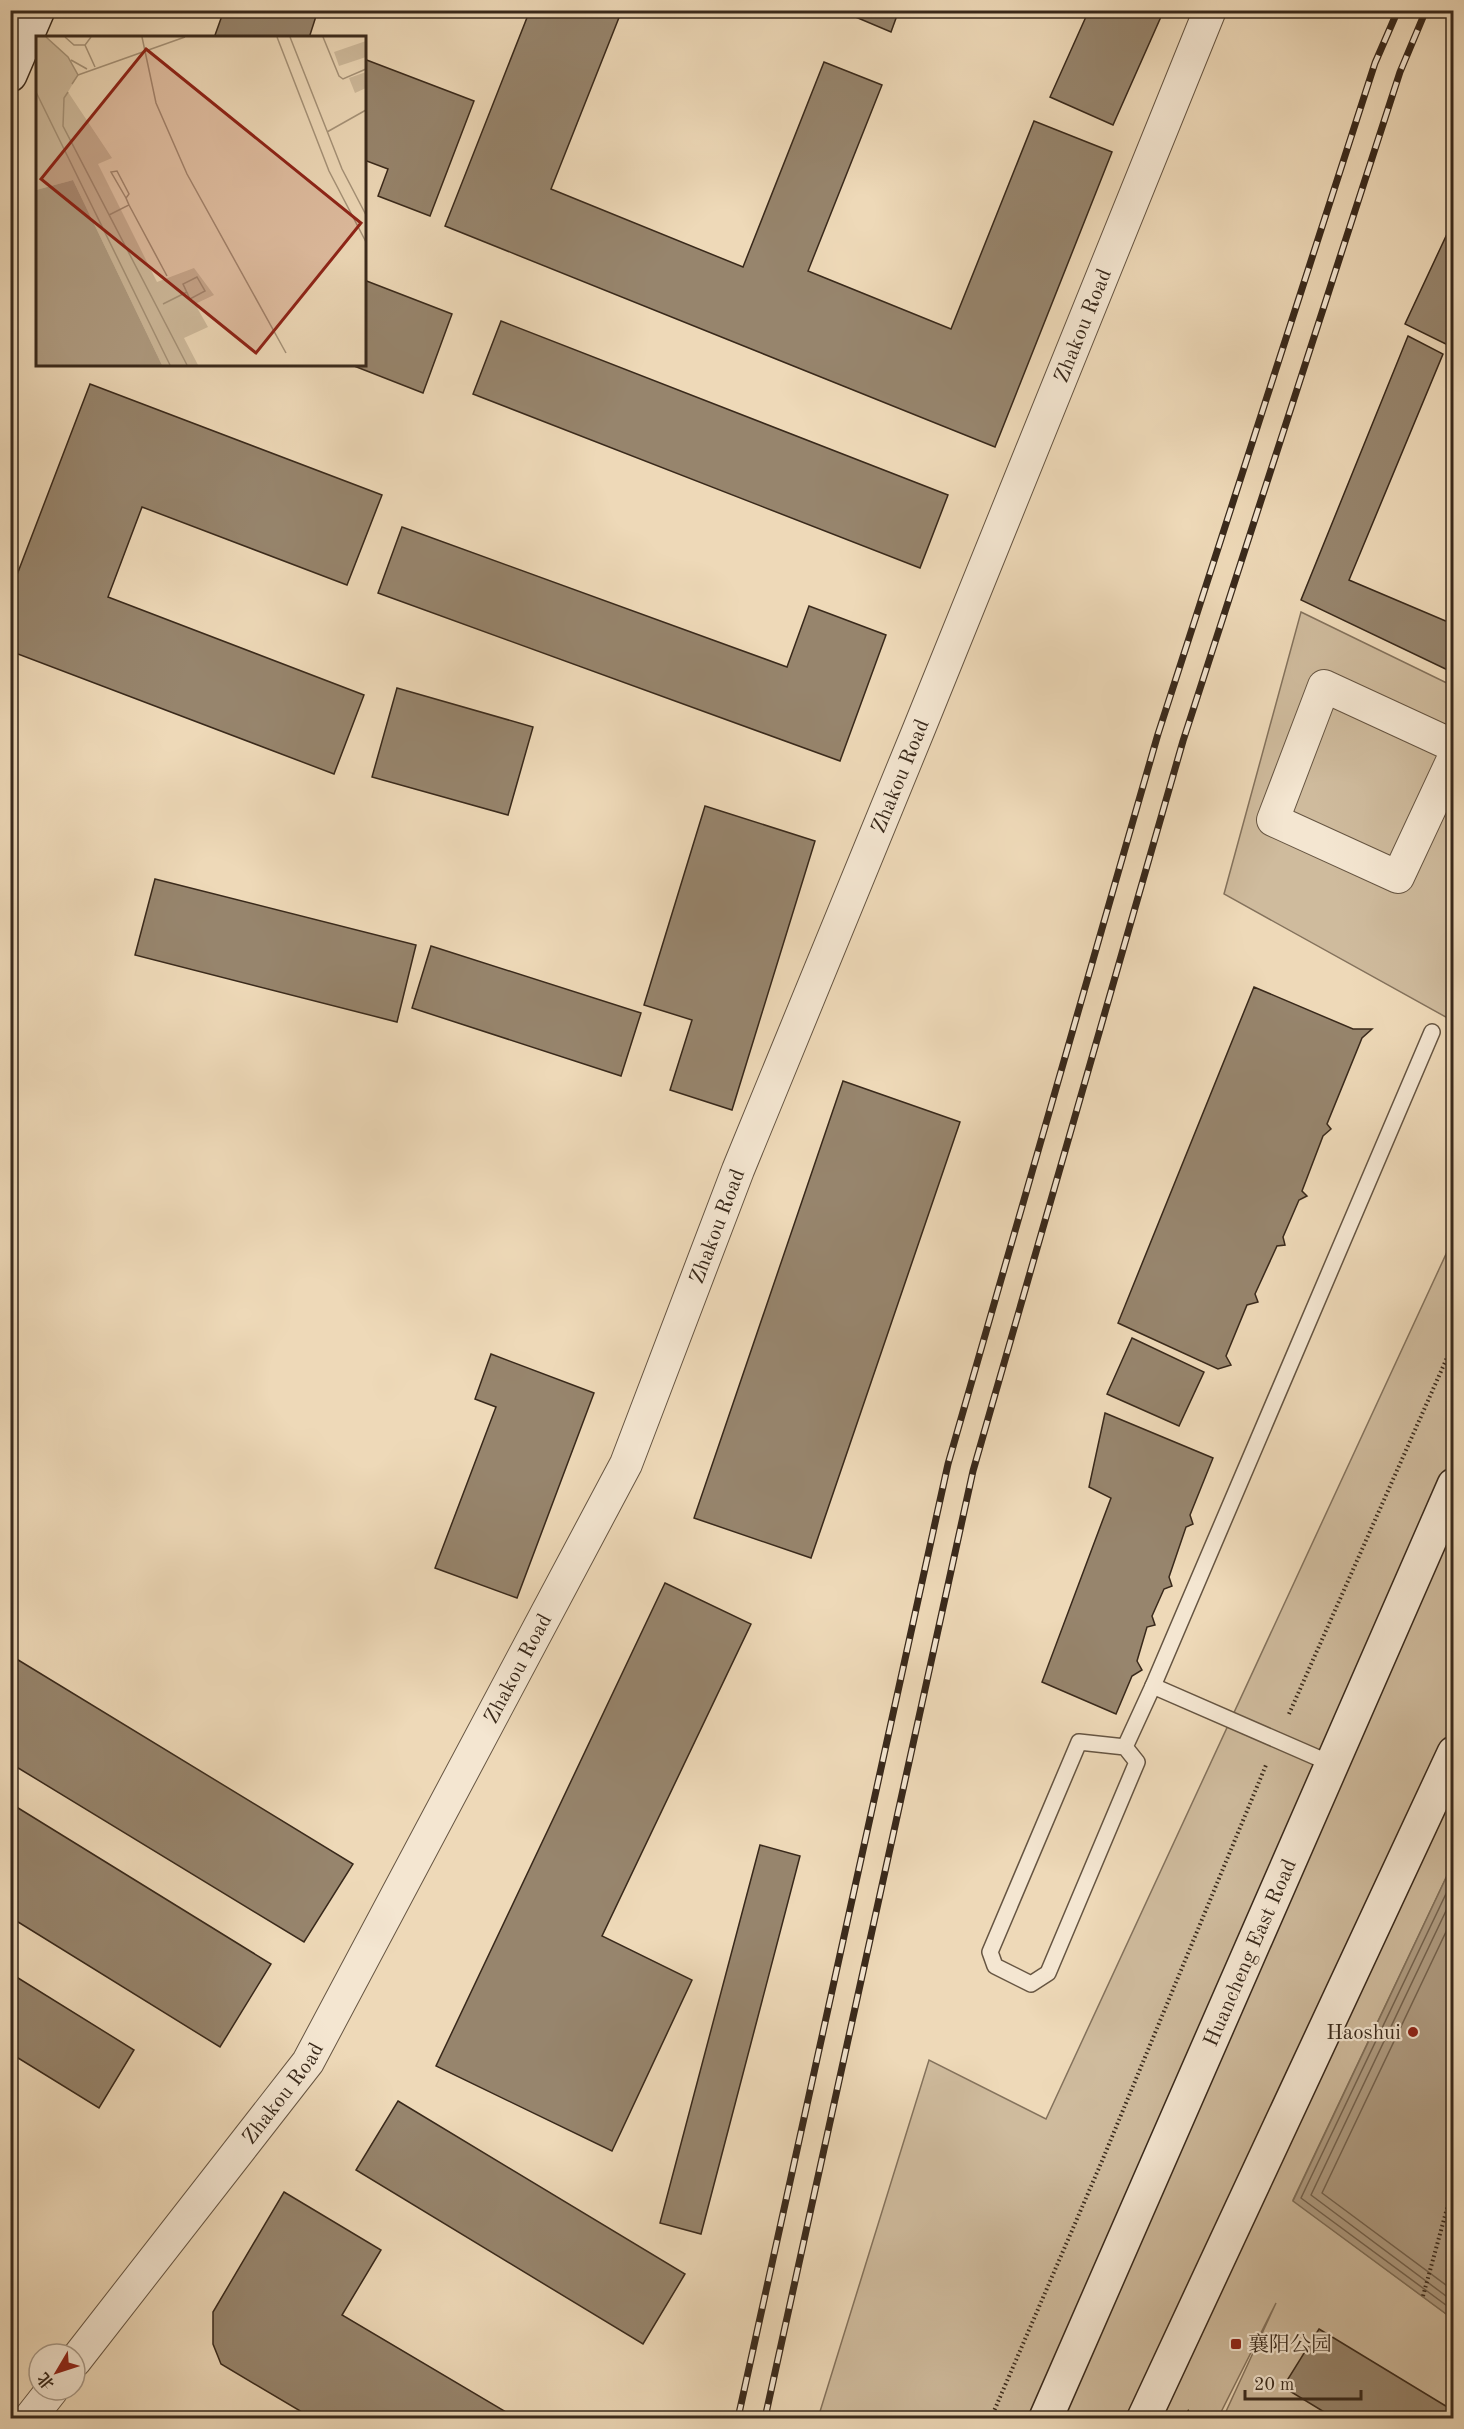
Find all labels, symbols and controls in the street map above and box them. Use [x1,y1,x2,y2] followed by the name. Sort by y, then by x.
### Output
[36,36,366,366] inset map
[1051,266,1116,386] street label: Zhakou Road
[869,717,934,836] street label: Zhakou Road
[687,1166,749,1287] street label: Zhakou Road
[481,1611,556,1727] street label: Zhakou Road
[1201,1856,1301,2050] street label: Huancheng East Road
[1326,2023,1401,2044] place label: Haoshui
[1406,2025,1420,2039] marker: Haoshui
[239,2040,328,2149] street label: Zhakou Road
[1248,2333,1332,2356] place label: 襄阳公园
[1229,2337,1243,2351] marker: 襄阳公园
[27,2342,87,2402] north arrow
[1245,2363,1360,2401] scale bar
[34,2369,58,2393] text: 北
[1254,2376,1294,2394] text: 20 m

